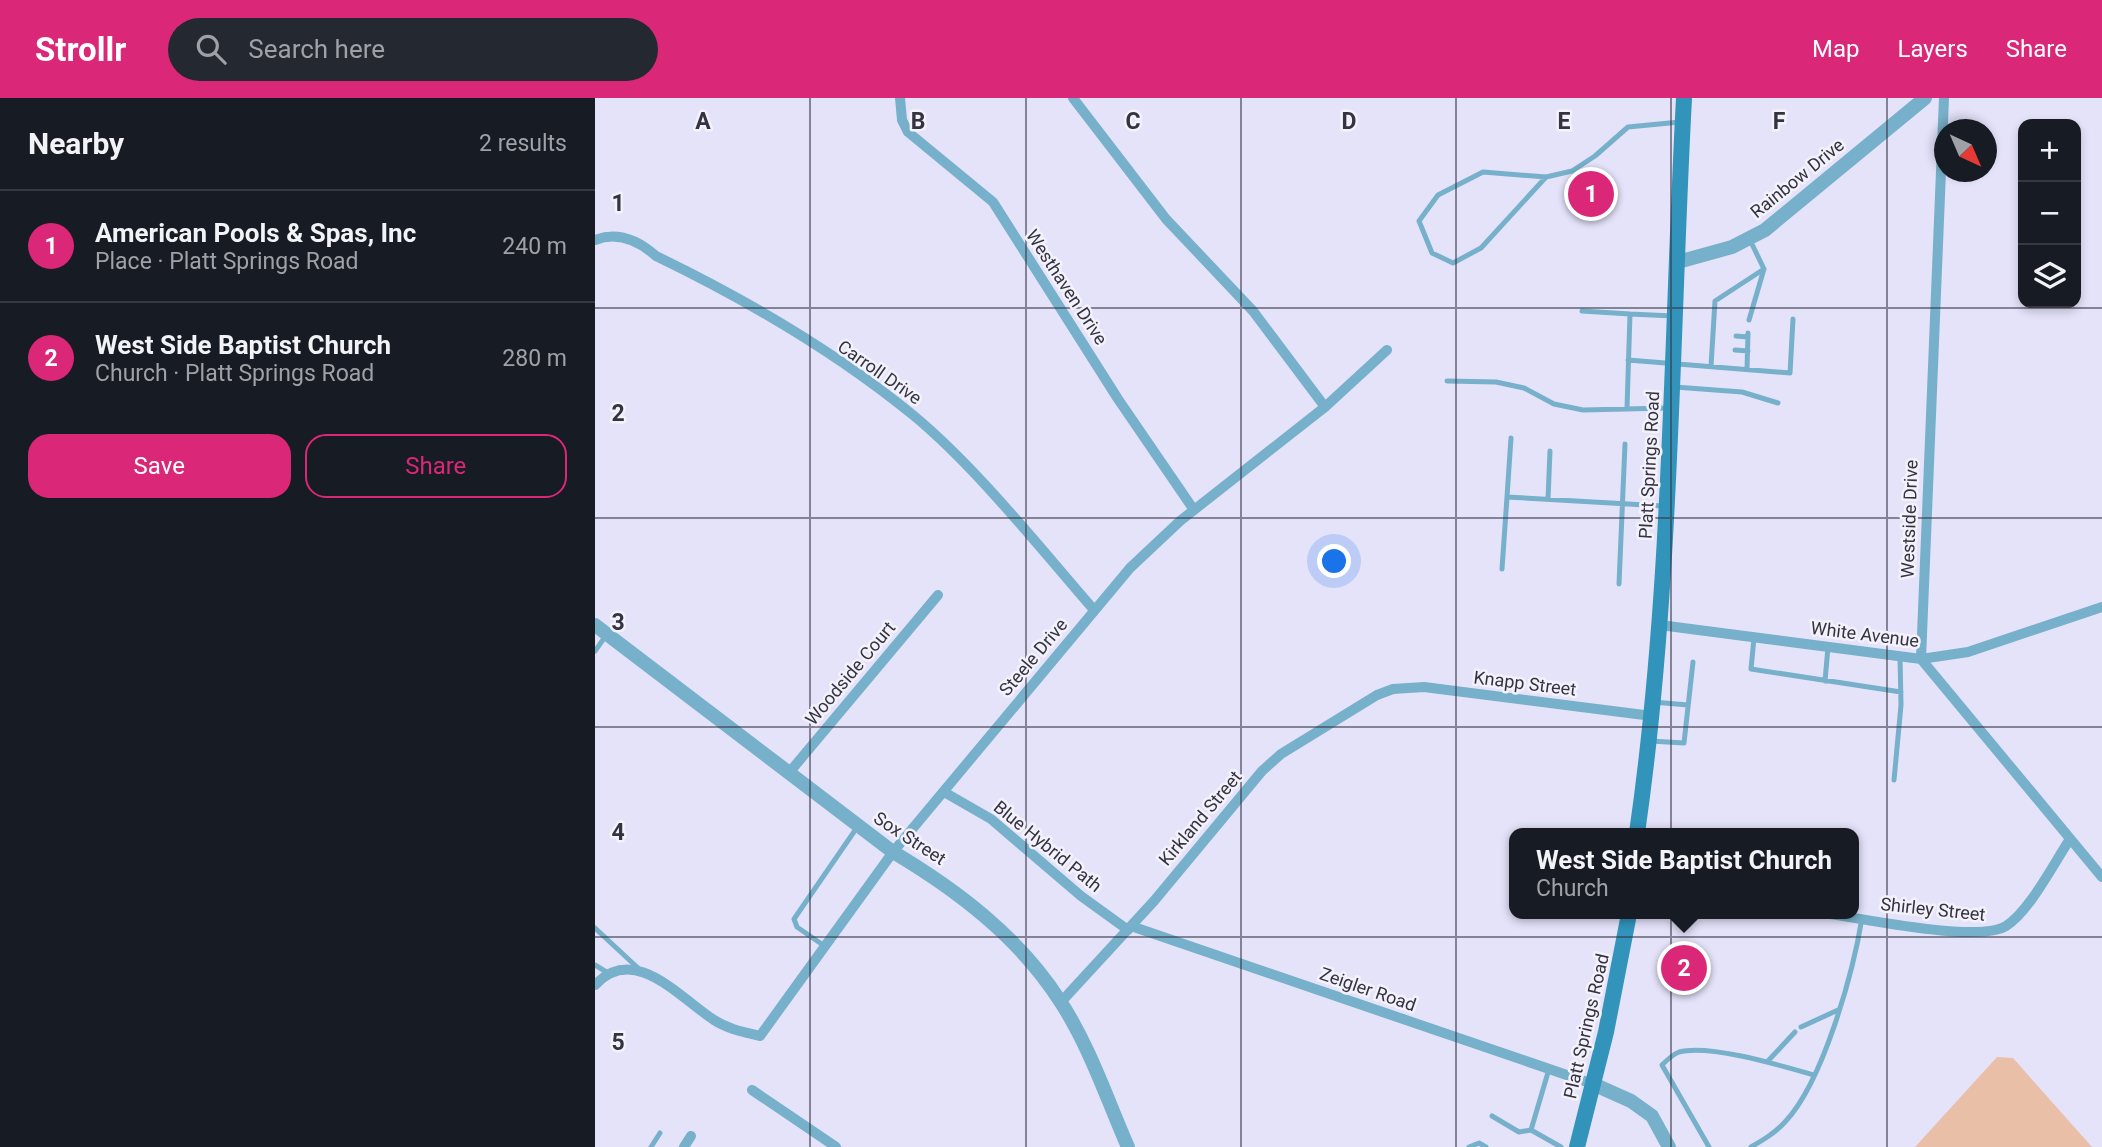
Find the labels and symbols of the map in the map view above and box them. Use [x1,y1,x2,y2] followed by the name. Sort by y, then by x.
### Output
[695,108,711,135] text: A
[911,108,925,135] text: B
[1125,108,1141,135] text: C
[1342,108,1356,135] text: D
[1558,108,1571,135] text: E
[1773,108,1786,135] text: F
[1934,119,1997,182] north arrow
[1746,134,1848,222] street label: Rainbow Drive
[1568,168,1614,220] pin: 1
[611,190,625,217] text: 1
[1022,226,1112,348] street label: Westhaven Drive
[834,335,926,409] street label: Carroll Drive
[1635,390,1663,540] street label: Platt Springs Road
[611,400,625,427] text: 2
[1896,459,1922,579] street label: Westside Drive
[1317,544,1351,578] your location
[611,609,625,636] text: 3
[995,614,1071,700] street label: Steele Drive
[801,617,899,729] street label: Woodside Court
[1810,617,1920,651] street label: White Avenue
[1473,666,1577,700] street label: Knapp Street
[1154,766,1246,870] street label: Kirkland Street
[990,796,1106,896] street label: Blue Hybrid Path
[870,807,950,869] street label: Sox Street
[611,819,625,846] text: 4
[1880,893,1987,925] street label: Shirley Street
[1661,942,1707,994] pin: 2
[1559,951,1613,1101] street label: Platt Springs Road
[1317,963,1419,1015] street label: Zeigler Road
[611,1029,625,1056] text: 5

